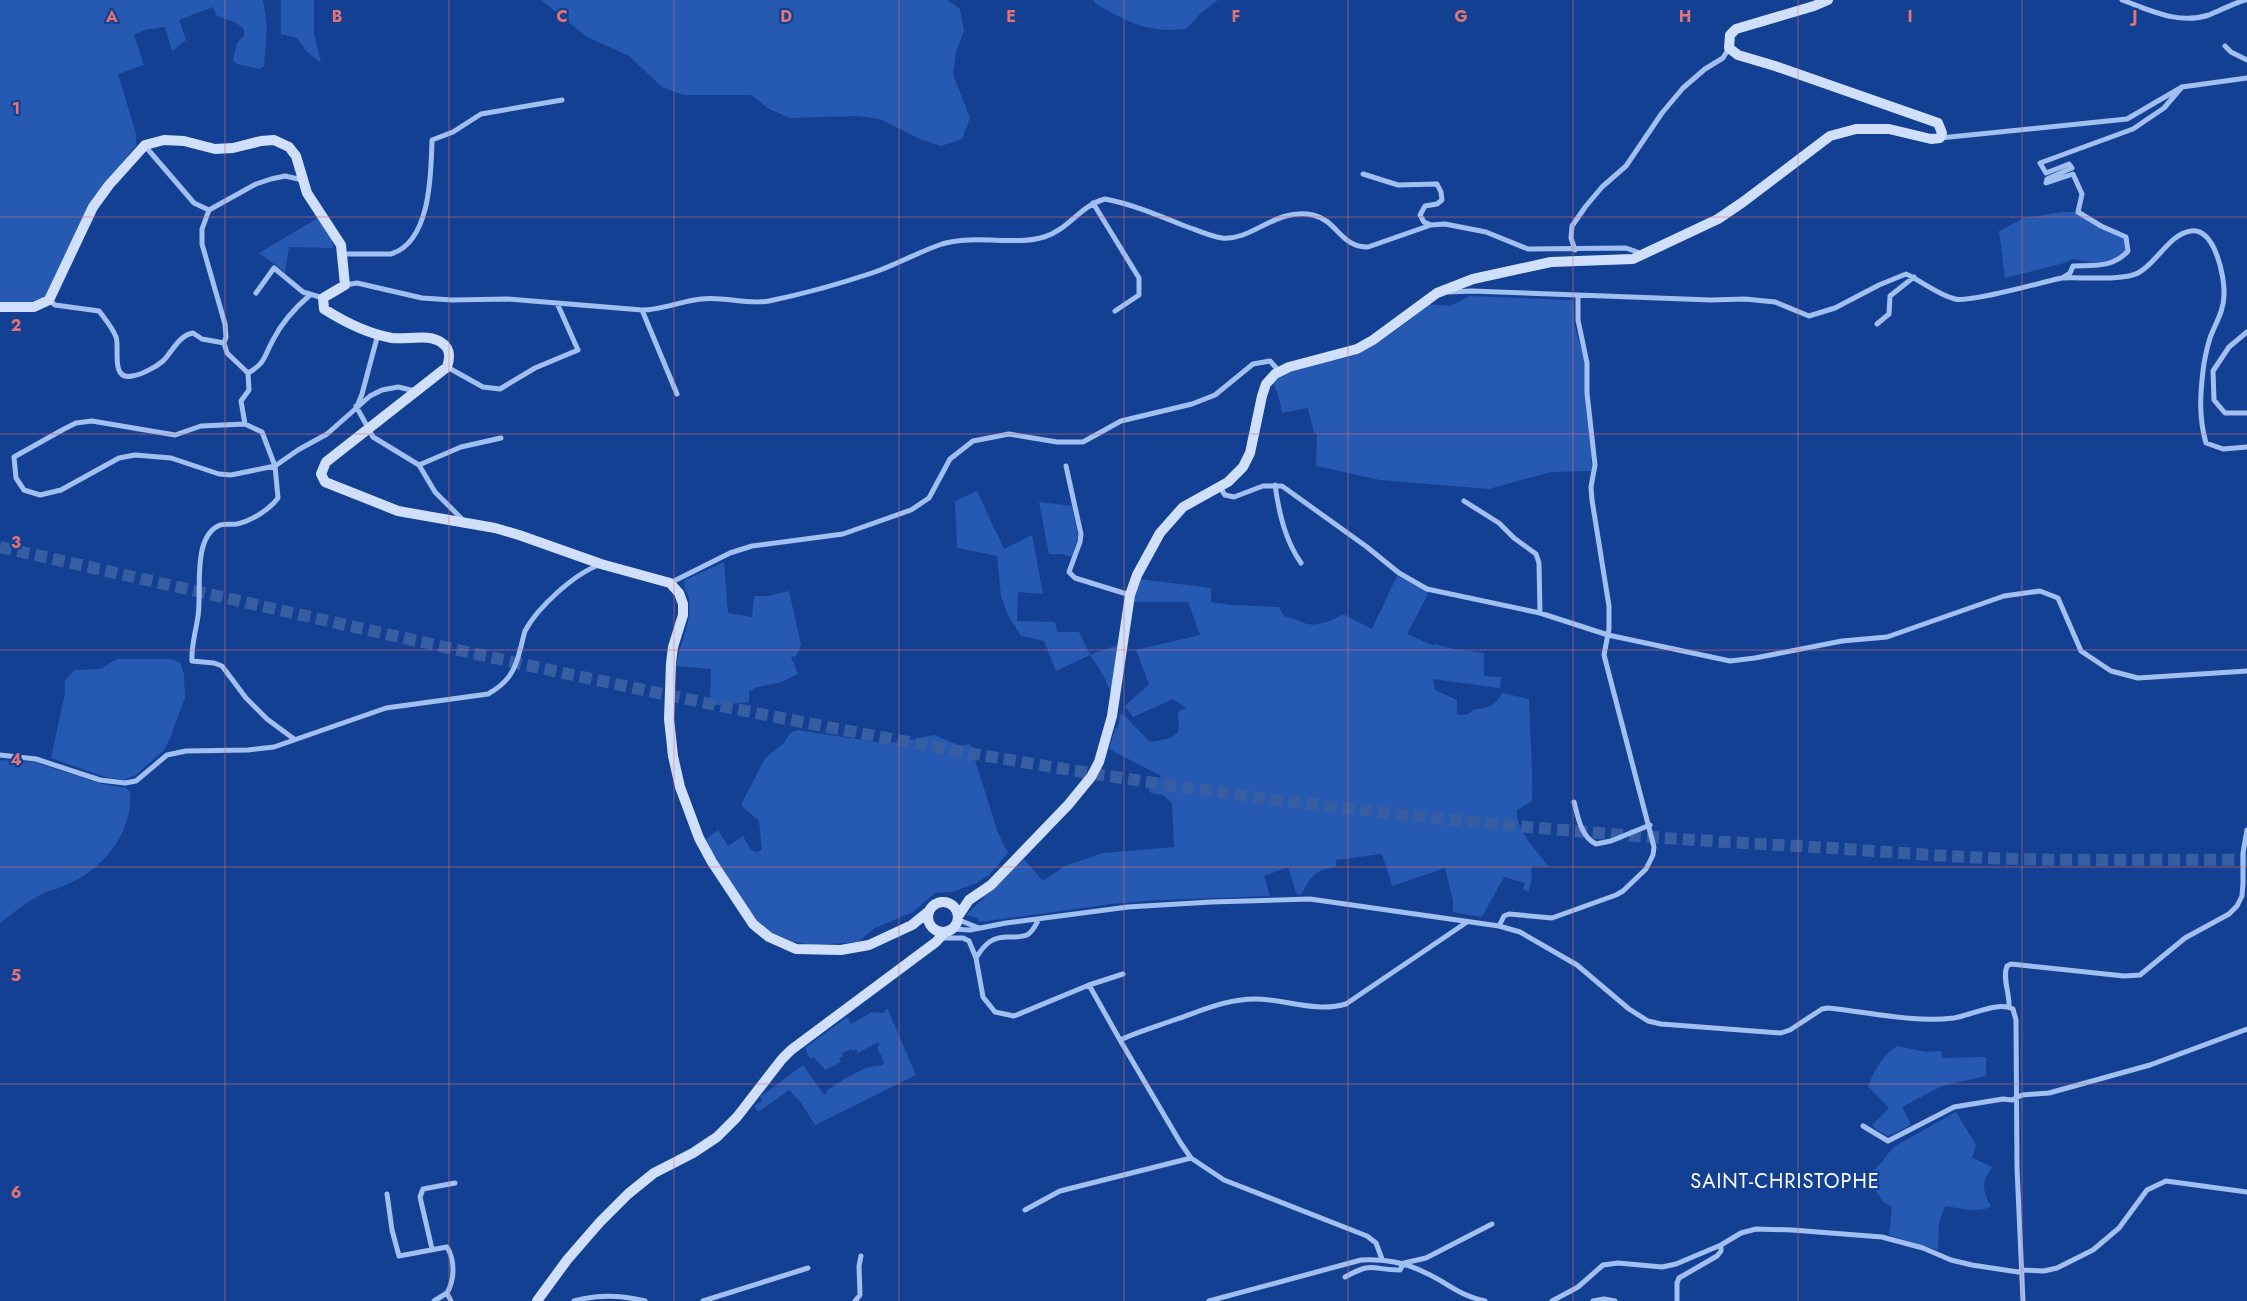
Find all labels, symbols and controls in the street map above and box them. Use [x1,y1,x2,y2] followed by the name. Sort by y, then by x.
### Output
[105,5,118,28] text: A
[332,5,342,28] text: B
[556,5,568,28] text: C
[780,5,792,28] text: D
[1006,5,1016,28] text: E
[1232,5,1240,28] text: F
[1454,5,1468,28] text: G
[1679,5,1691,28] text: H
[1907,5,1913,28] text: I
[2129,5,2138,28] text: J
[12,97,20,120] text: 1
[11,314,21,337] text: 2
[11,531,21,554] text: 3
[10,748,22,771] text: 4
[11,964,21,987] text: 5
[1690,1167,1880,1196] district label: SAINT-CHRISTOPHE
[11,1181,21,1204] text: 6

